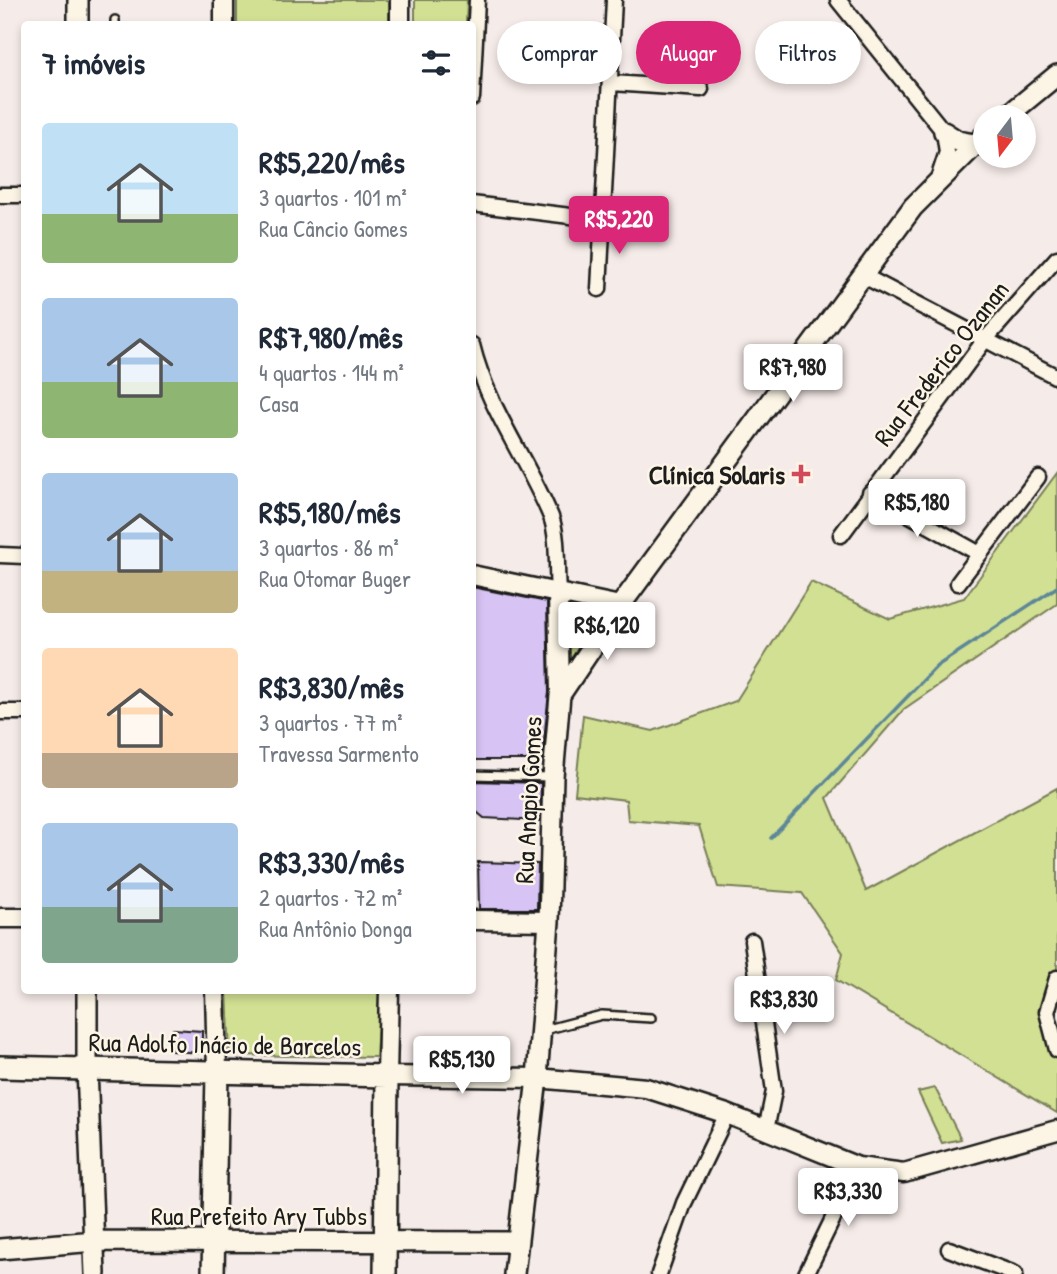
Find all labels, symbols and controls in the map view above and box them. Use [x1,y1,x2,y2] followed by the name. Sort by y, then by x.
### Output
[497,21,622,84] chip: Comprar
[636,21,741,84] chip: Alugar
[755,21,861,84] chip: Filtros
[42,43,145,83] text: 7 imóveis
[417,44,455,82] icon: filters
[973,105,1036,168] north arrow
[973,105,1036,168] map controls
[259,142,405,182] text: R$5,220/mês
[98,151,182,235] icon: home
[259,182,407,213] text: 3 quartos · 101 m²
[554,196,684,256] pin: R$5,220
[585,203,653,234] text: R$5,220
[259,213,408,244] text: Rua Câncio Gomes
[865,273,1017,453] street label: Rua Frederico Ozanan
[259,317,403,357] text: R$7,980/mês
[98,326,182,410] icon: home
[728,344,858,404] pin: R$7,980
[760,351,826,382] text: R$7,980
[259,357,404,388] text: 4 quartos · 144 m²
[259,388,299,419] text: Casa
[649,457,785,492] place label: Clínica Solaris
[791,464,811,484] marker: Clínica Solaris
[852,480,982,539] pin: R$5,180
[884,486,950,517] text: R$5,180
[259,492,400,532] text: R$5,180/mês
[98,501,182,585] icon: home
[259,532,399,563] text: 3 quartos · 86 m²
[259,563,411,594] text: Rua Otomar Buger
[542,602,672,662] pin: R$6,120
[574,609,640,640] text: R$6,120
[259,667,404,707] text: R$3,830/mês
[98,676,182,760] icon: home
[259,707,403,738] text: 3 quartos · 77 m²
[506,715,550,885] street label: Rua Anapio Gomes
[259,738,419,769] text: Travessa Sarmento
[259,842,404,882] text: R$3,330/mês
[98,851,182,935] icon: home
[259,882,402,913] text: 2 quartos · 72 m²
[259,913,412,944] text: Rua Antônio Donga
[719,976,849,1036] pin: R$3,830
[750,983,818,1014] text: R$3,830
[88,1024,362,1064] street label: Rua Adolfo Inácio de Barcelos
[397,1036,527,1096] pin: R$5,130
[429,1043,495,1074] text: R$5,130
[783,1168,913,1228] pin: R$3,330
[814,1175,882,1206] text: R$3,330
[151,1198,367,1233] street label: Rua Prefeito Ary Tubbs

